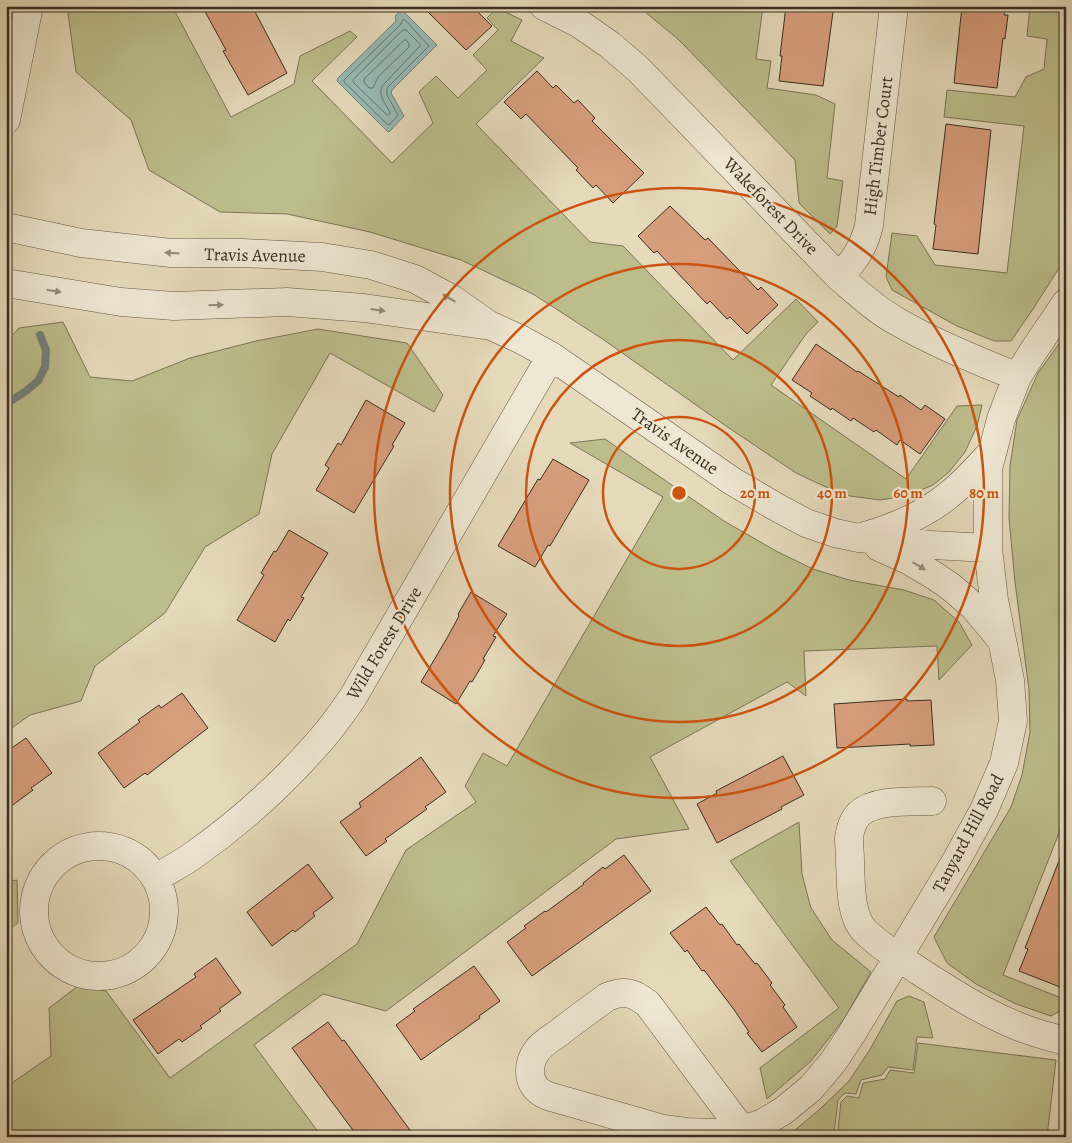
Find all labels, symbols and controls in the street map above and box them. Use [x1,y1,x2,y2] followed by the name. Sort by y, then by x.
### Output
[858,75,898,217] street label: High Timber Court
[718,151,824,260] street label: Wakeforest Drive
[204,242,306,268] street label: Travis Avenue
[164,248,180,256] one-way arrow
[47,288,63,296] one-way arrow
[443,293,456,302] one-way arrow
[208,301,224,309] one-way arrow
[370,306,386,314] one-way arrow
[627,402,723,480] street label: Travis Avenue
[740,483,770,503] text: 20 m
[817,483,847,503] text: 40 m
[893,483,923,503] text: 60 m
[969,483,999,503] text: 80 m
[670,484,688,502] centre of rings
[913,562,926,571] one-way arrow
[340,582,427,705] street label: Wild Forest Drive
[927,769,1010,897] street label: Tanyard Hill Road

